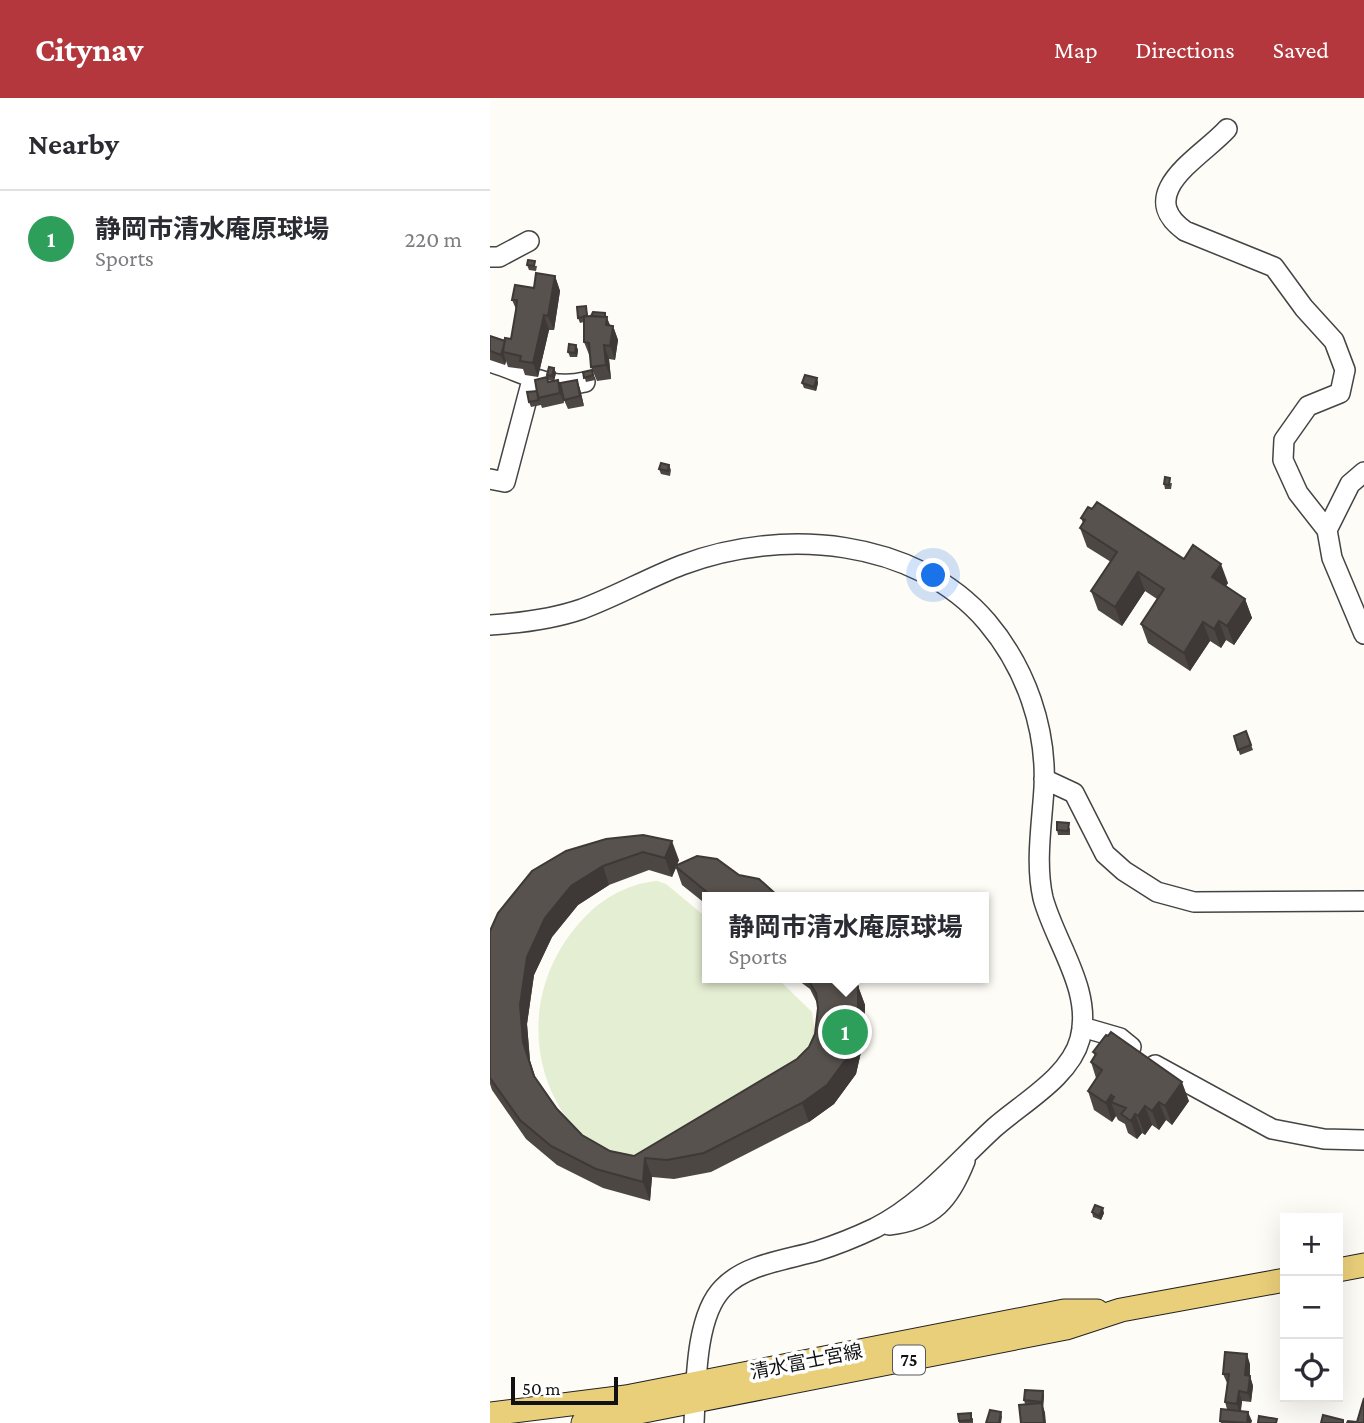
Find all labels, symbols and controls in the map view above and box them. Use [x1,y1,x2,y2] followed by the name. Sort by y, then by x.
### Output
[35,31,143,68] text: Citynav
[1054,36,1098,63] text: Map
[1136,36,1235,63] text: Directions
[1273,36,1329,63] text: Saved
[28,127,119,160] text: Nearby
[95,215,329,244] text: 静岡市清水庵原球場
[47,226,55,252] text: 1
[404,226,462,252] text: 220 m
[95,245,154,271] text: Sports
[916,558,950,592] your location
[702,892,989,983] popup
[728,913,963,942] text: 静岡市清水庵原球場
[728,943,787,969] text: Sports
[822,1006,868,1058] pin: 1
[1280,1213,1343,1402] map controls
[1280,1213,1343,1276] button: +
[1280,1276,1343,1339] button: −
[1280,1339,1343,1402] button: locate
[748,1340,864,1383] street label: 清水富士宮線
[893,1345,925,1374] road number: 75
[511,1374,618,1406] scale bar
[522,1378,561,1399] text: 50 m

